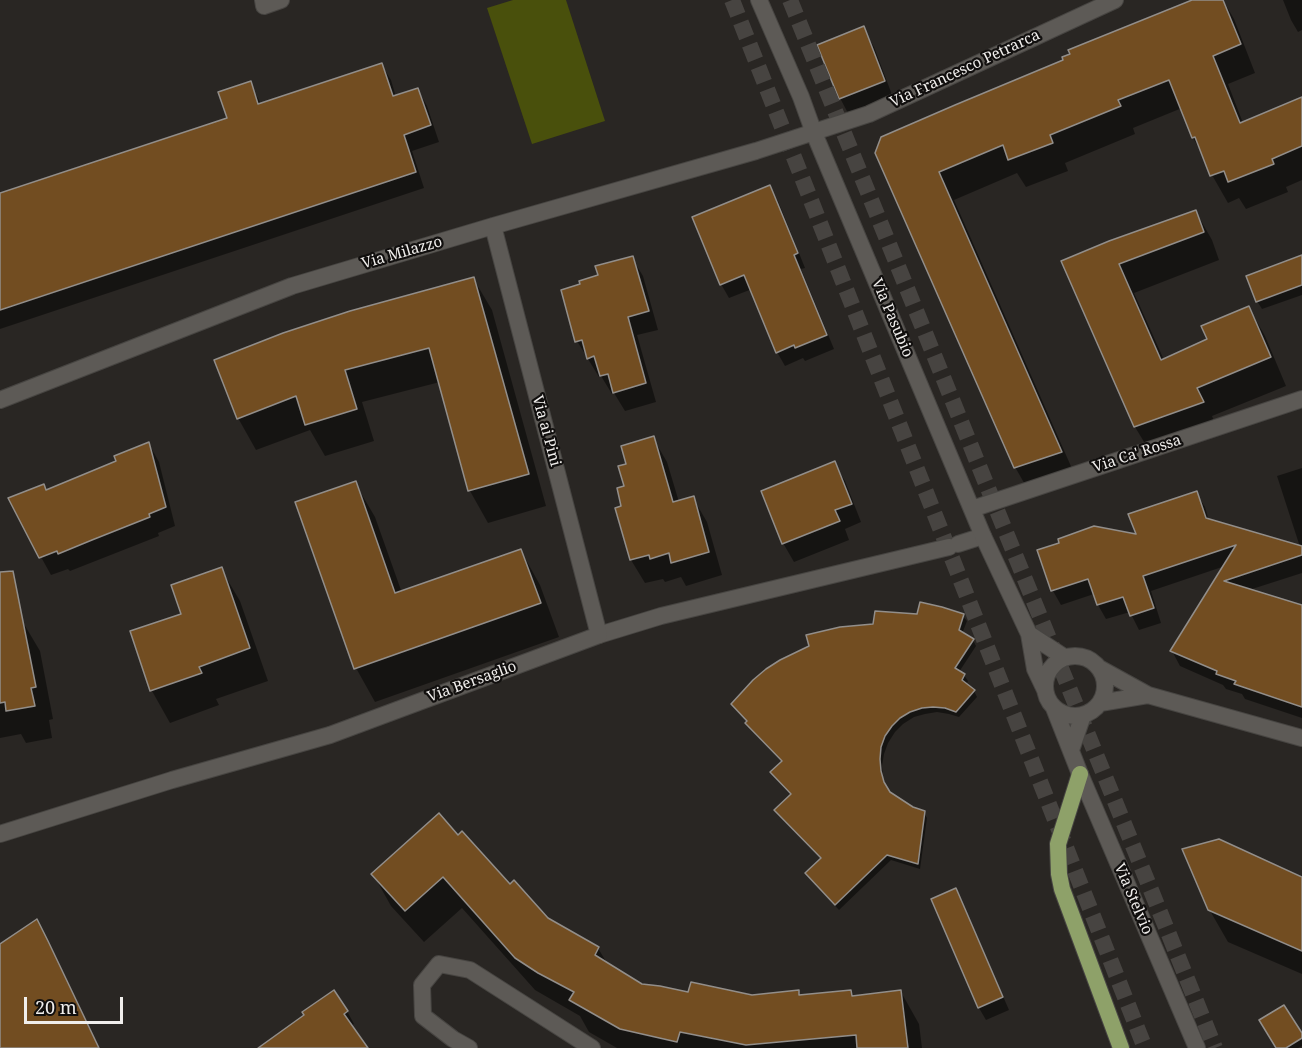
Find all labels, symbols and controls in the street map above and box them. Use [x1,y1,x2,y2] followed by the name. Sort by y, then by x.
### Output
[887,26,1043,112] street label: Via Francesco Petrarca
[360,233,444,273] street label: Via Milazzo
[867,276,917,360] street label: Via Pasubio
[528,394,564,468] street label: Via ai Pini
[1090,431,1184,477] street label: Via Ca' Rossa
[425,658,519,706] street label: Via Bersaglio
[1110,861,1156,937] street label: Via Stelvio
[27,985,126,1023] scale bar
[35,995,77,1019] text: 20 m

